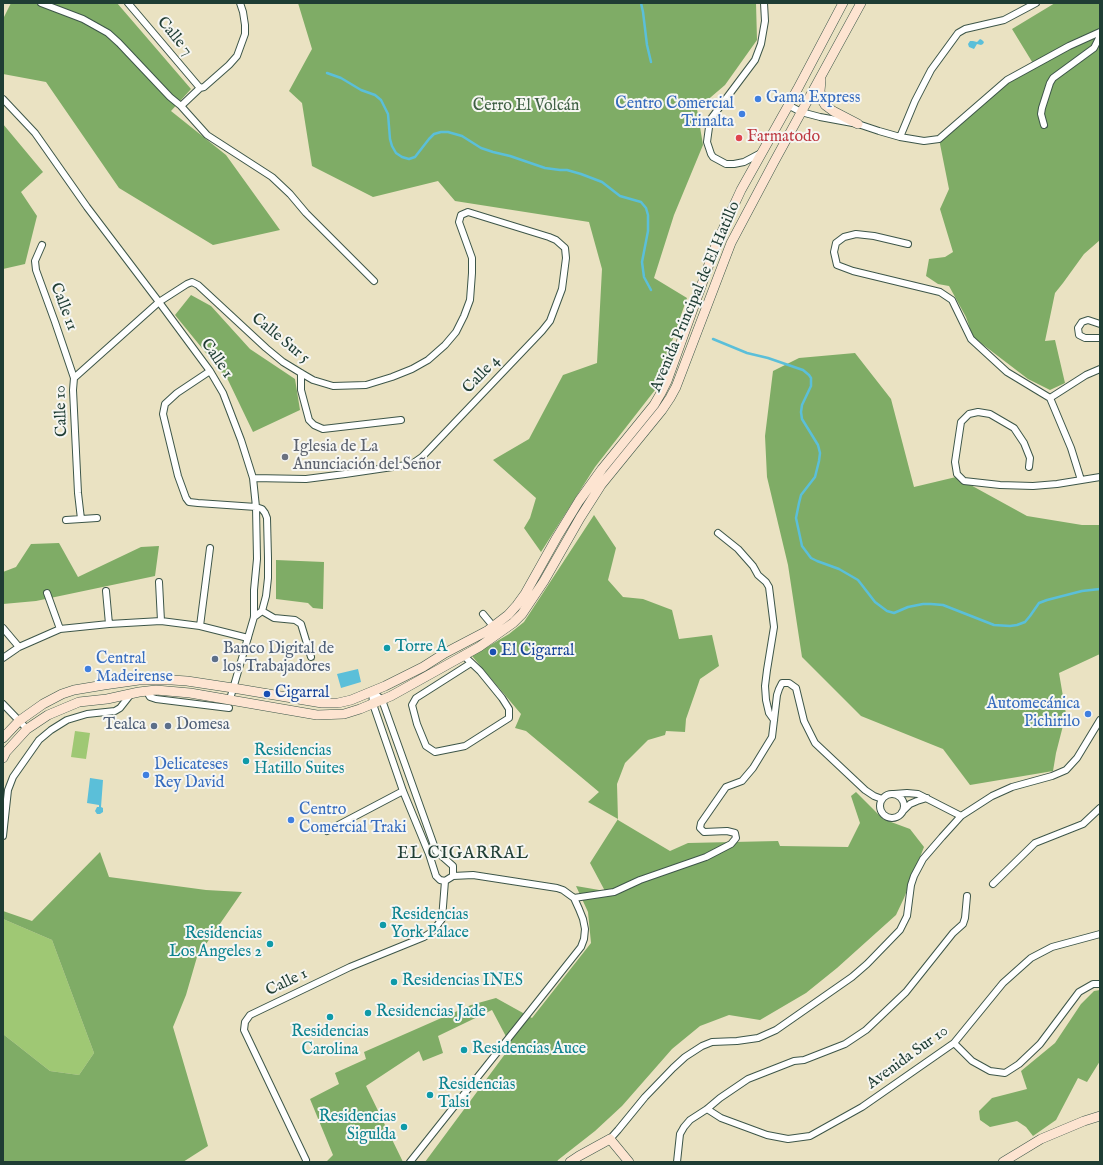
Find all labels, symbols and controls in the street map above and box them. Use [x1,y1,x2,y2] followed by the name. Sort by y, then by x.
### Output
[152,13,196,61] street label: Calle 7
[766,89,860,109] place label: Gama Express
[753,94,763,104] marker: Gama Express
[615,95,734,133] place label: Centro Comercial Trinalta
[473,97,579,117] park label: Cerro El Volcán
[737,109,747,119] marker: Centro Comercial Trinalta
[747,128,820,148] place label: Farmatodo
[734,133,744,143] marker: Farmatodo
[647,199,745,395] street label: Avenida Principal de El Hatillo
[45,280,81,334] street label: Calle 11
[247,310,313,368] street label: Calle Sur 5
[196,335,236,383] street label: Calle 1
[459,352,505,398] street label: Calle 4
[52,385,72,437] street label: Calle 10
[293,438,441,476] place label: Iglesia de La Anunciación del Señor
[280,452,290,462] marker: Iglesia de La Anunciación del Señor
[395,638,447,658] place label: Torre A
[223,640,334,678] place label: Banco Digital de los Trabajadores
[501,642,574,662] place label: El Cigarral
[382,643,392,653] marker: Torre A
[488,647,498,657] marker: El Cigarral
[96,650,173,688] place label: Central Madeirense
[210,654,220,664] marker: Banco Digital de los Trabajadores
[83,664,93,674] marker: Central Madeirense
[275,684,329,704] place label: Cigarral
[262,689,272,699] marker: Cigarral
[987,695,1080,733] place label: Automecánica Pichirilo
[1083,709,1093,719] marker: Automecánica Pichirilo
[103,716,146,736] place label: Tealca
[176,716,230,736] place label: Domesa
[149,721,159,731] marker: Tealca
[163,721,173,731] marker: Domesa
[254,742,344,780] place label: Residencias Hatillo Suites
[154,756,228,794] place label: Delicateses Rey David
[241,756,251,766] marker: Residencias Hatillo Suites
[141,770,151,780] marker: Delicateses Rey David
[299,801,407,839] place label: Centro Comercial Traki
[286,815,296,825] marker: Centro Comercial Traki
[397,845,529,865] district label: EL CIGARRAL
[391,906,469,944] place label: Residencias York Palace
[378,920,388,930] marker: Residencias York Palace
[169,925,262,963] place label: Residencias Los Angeles 2
[265,939,275,949] marker: Residencias Los Angeles 2
[263,965,311,1001] street label: Calle 1
[402,972,523,992] place label: Residencias INES
[389,977,399,987] marker: Residencias INES
[376,1003,486,1023] place label: Residencias Jade
[363,1008,373,1018] marker: Residencias Jade
[325,1012,335,1022] marker: Residencias Carolina
[863,1022,953,1094] street label: Avenida Sur 10
[291,1023,369,1061] place label: Residencias Carolina
[472,1040,586,1060] place label: Residencias Auce
[459,1045,469,1055] marker: Residencias Auce
[438,1076,515,1114] place label: Residencias Talsi
[425,1090,435,1100] marker: Residencias Talsi
[319,1108,396,1146] place label: Residencias Sigulda
[399,1122,409,1132] marker: Residencias Sigulda

